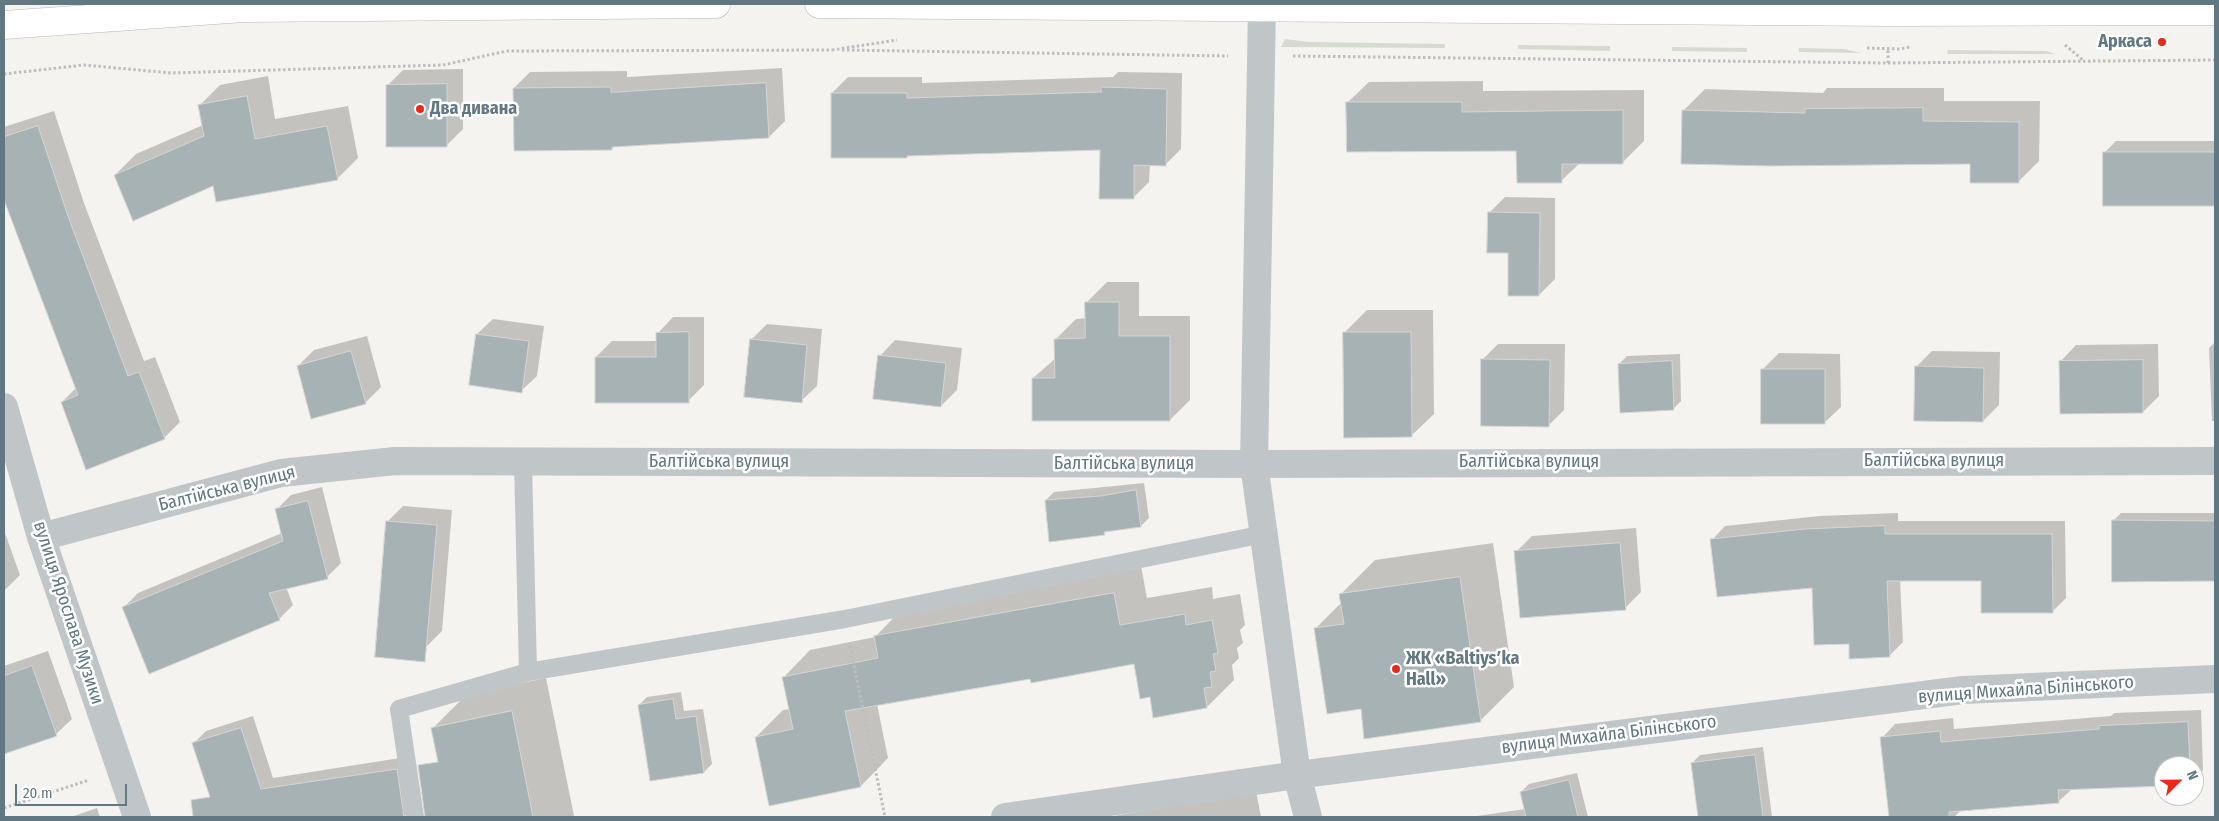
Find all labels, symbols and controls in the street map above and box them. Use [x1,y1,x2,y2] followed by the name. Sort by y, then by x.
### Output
[2098,31,2152,53] place label: Аркаса
[2156,36,2168,48] marker: Аркаса
[430,98,517,120] place label: Два дивана
[414,103,426,115] marker: Два дивана
[1864,450,2004,472] street label: Балтійська вулиця
[649,451,789,473] street label: Балтійська вулиця
[1459,451,1599,473] street label: Балтійська вулиця
[1054,453,1194,475] street label: Балтійська вулиця
[156,462,298,516] street label: Балтійська вулиця
[28,519,108,707] street label: вулиця Ярослава Музики
[1406,648,1519,691] place label: ЖК «Baltiysʹka Hall»
[1390,663,1402,675] marker: ЖК «Baltiysʹka Hall»
[1917,672,2135,708] street label: вулиця Михайла Білінського
[1500,711,1718,759] street label: вулиця Михайла Білінського
[2154,756,2204,806] north arrow
[2183,768,2202,783] text: N
[18,774,130,806] scale bar
[23,784,53,802] text: 20 m

